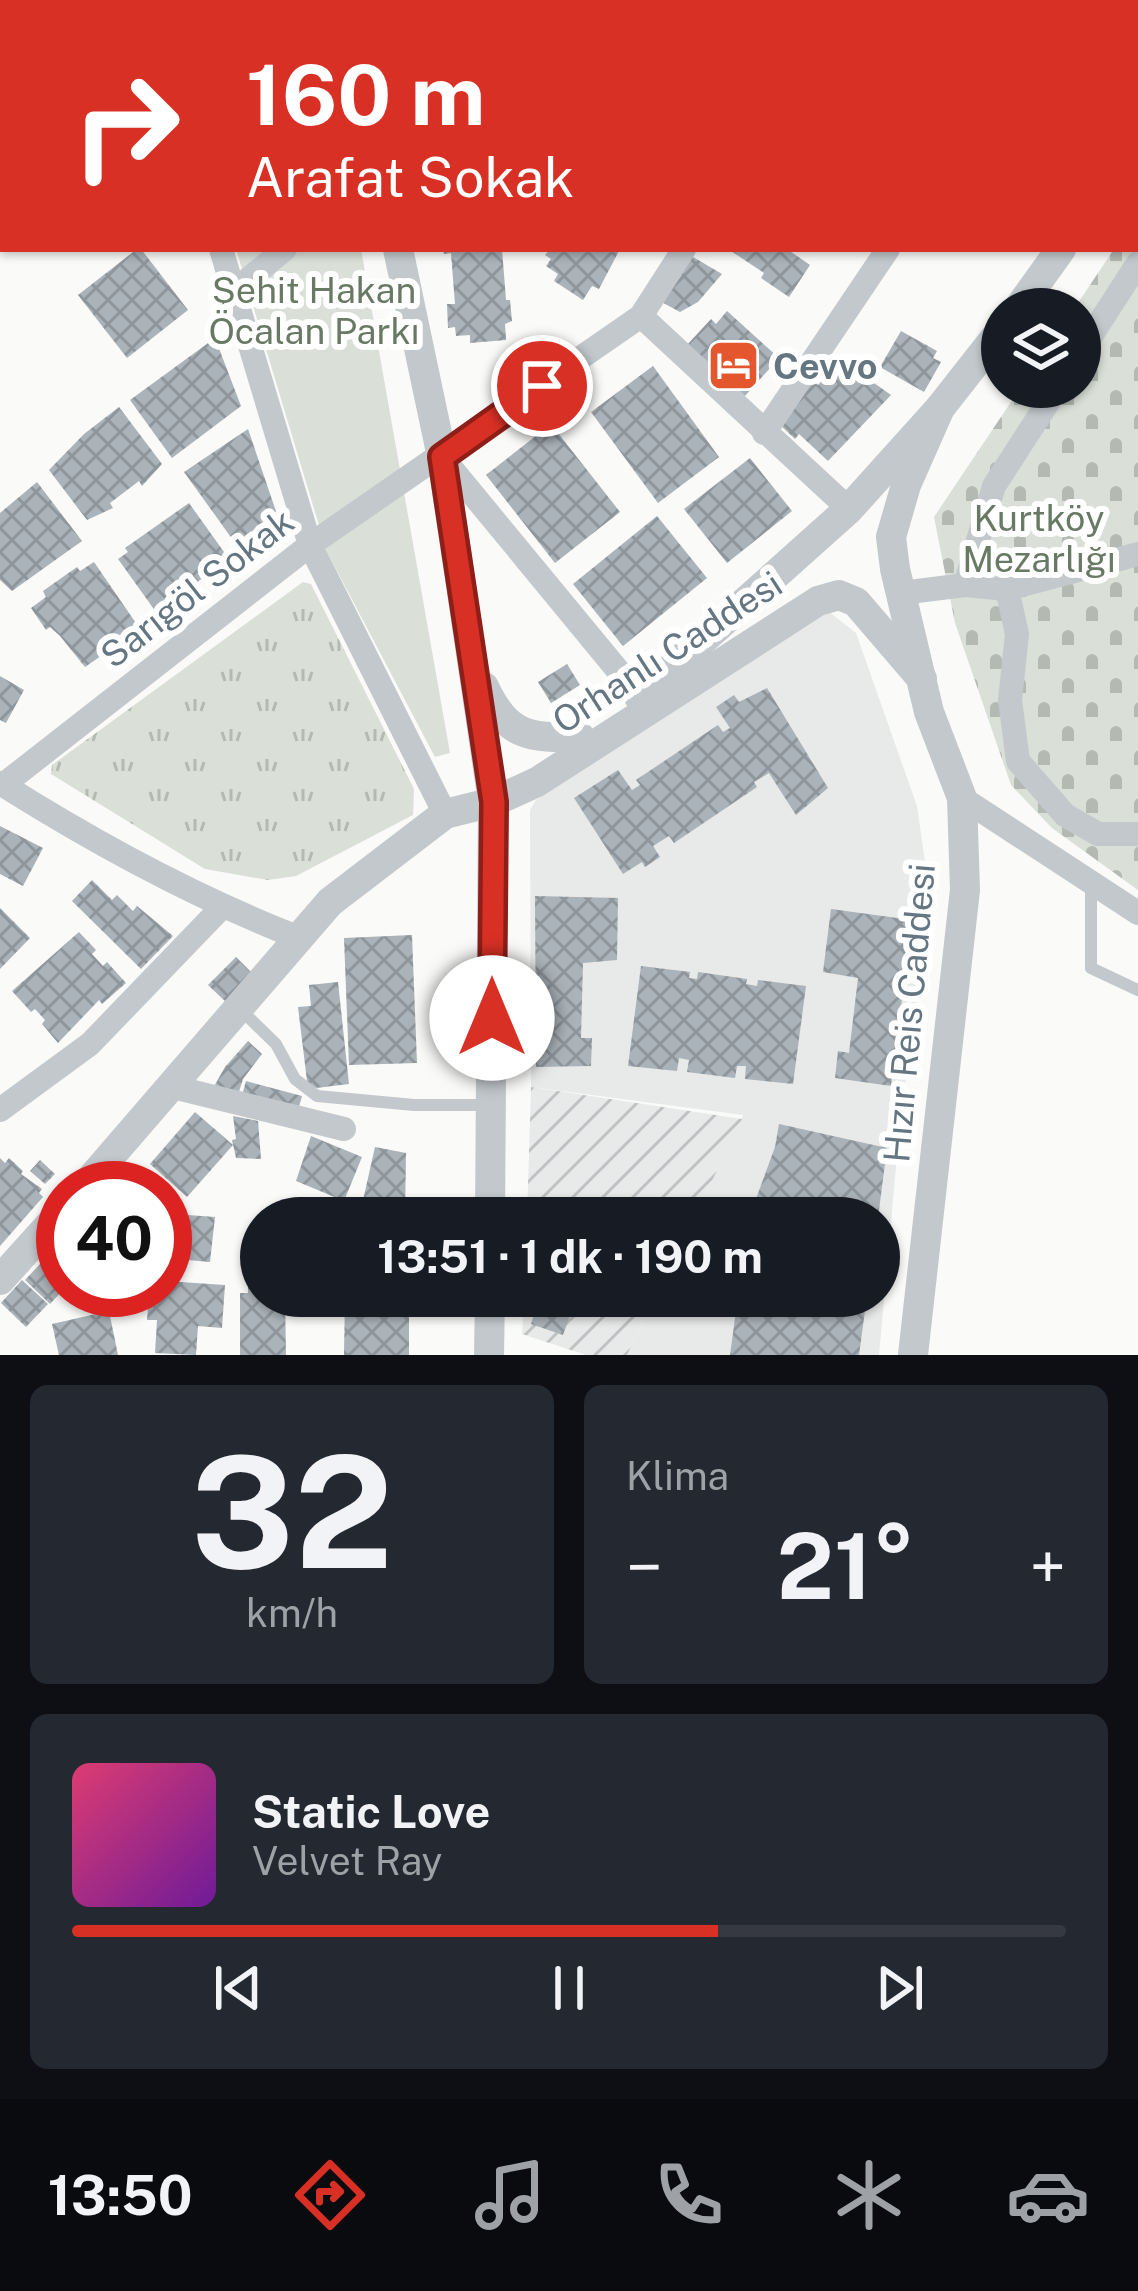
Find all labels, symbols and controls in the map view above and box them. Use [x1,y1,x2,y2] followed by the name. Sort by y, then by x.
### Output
[246,45,485,144] text: 160 m
[48,48,204,204] icon: right
[246,146,574,209] text: Arafat Sokak
[208,269,420,352] park label: Şehit Hakan Öcalan Parkı
[981,288,1101,408] map controls
[981,288,1101,408] button: layers
[491,335,593,437] pin
[706,338,762,394] hotel icon: Cevvo
[773,345,878,387] place label: Cevvo
[509,353,575,419] icon: arrive
[962,497,1116,580] park label: Kurtköy Mezarlığı
[92,500,302,676] street label: Sarıgöl Sokak
[545,562,789,742] street label: Orhanlı Caddesi
[875,862,943,1164] street label: Hızır Reis Caddesi
[429,955,555,1081] position arrow
[36,1161,192,1317] speed limit sign: 40
[377,1230,763,1283] text: 13:51 · 1 dk · 190 m
[191,1420,393,1603] text: 32
[626,1453,729,1499] text: Klima
[777,1513,915,1619] text: 21°
[626,1528,663,1606] text: −
[1029,1528,1066,1606] text: +
[246,1590,338,1636] text: km/h
[252,1785,491,1838] text: Static Love
[252,1838,442,1884] text: Velvet Ray
[205,1955,271,2021] icon: previous
[536,1955,602,2021] icon: pause
[867,1955,933,2021] icon: next
[288,2153,372,2237] icon: directions
[468,2153,552,2237] icon: music
[647,2153,731,2237] icon: phone
[827,2153,911,2237] icon: climate
[1006,2153,1090,2237] icon: car
[48,2164,193,2227] text: 13:50

